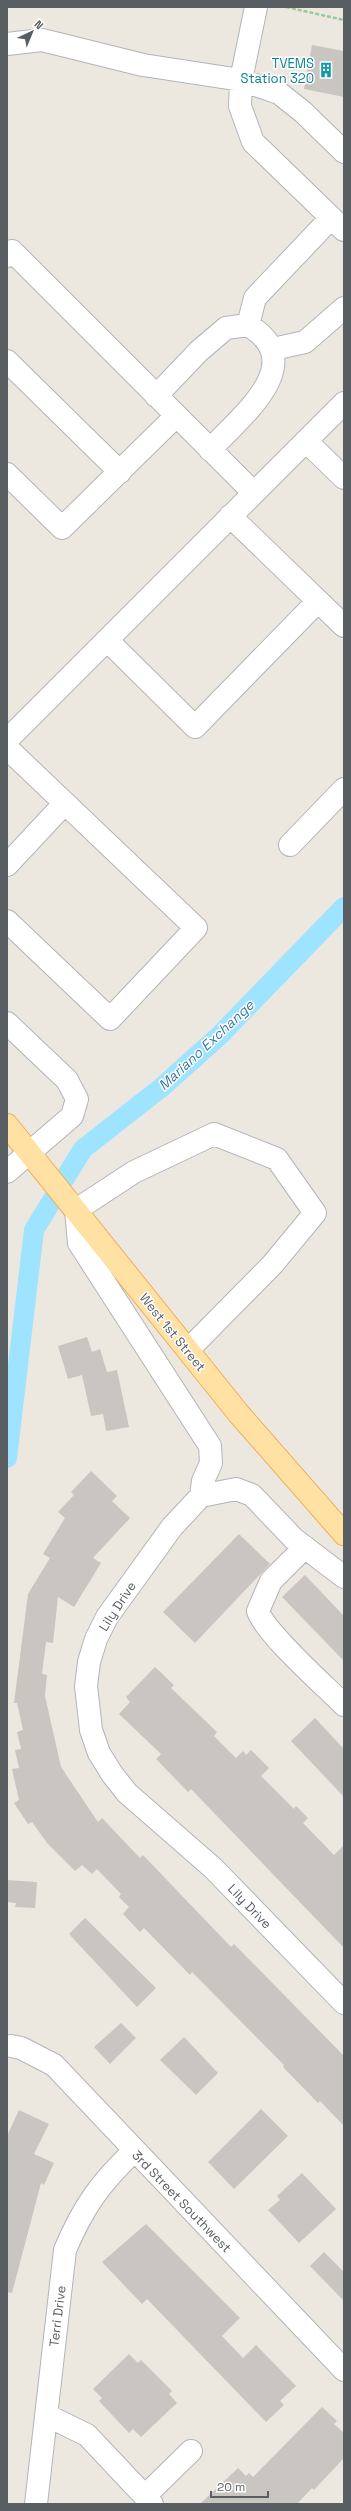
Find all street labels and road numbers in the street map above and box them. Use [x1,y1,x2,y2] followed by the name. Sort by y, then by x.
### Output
[136,1290,209,1375] street label: West 1st Street
[95,1578,140,1634] street label: Lily Drive
[224,1880,275,1932] street label: Lily Drive
[128,2147,235,2256] street label: 3rd Street Southwest
[45,2284,70,2348] street label: Terri Drive

